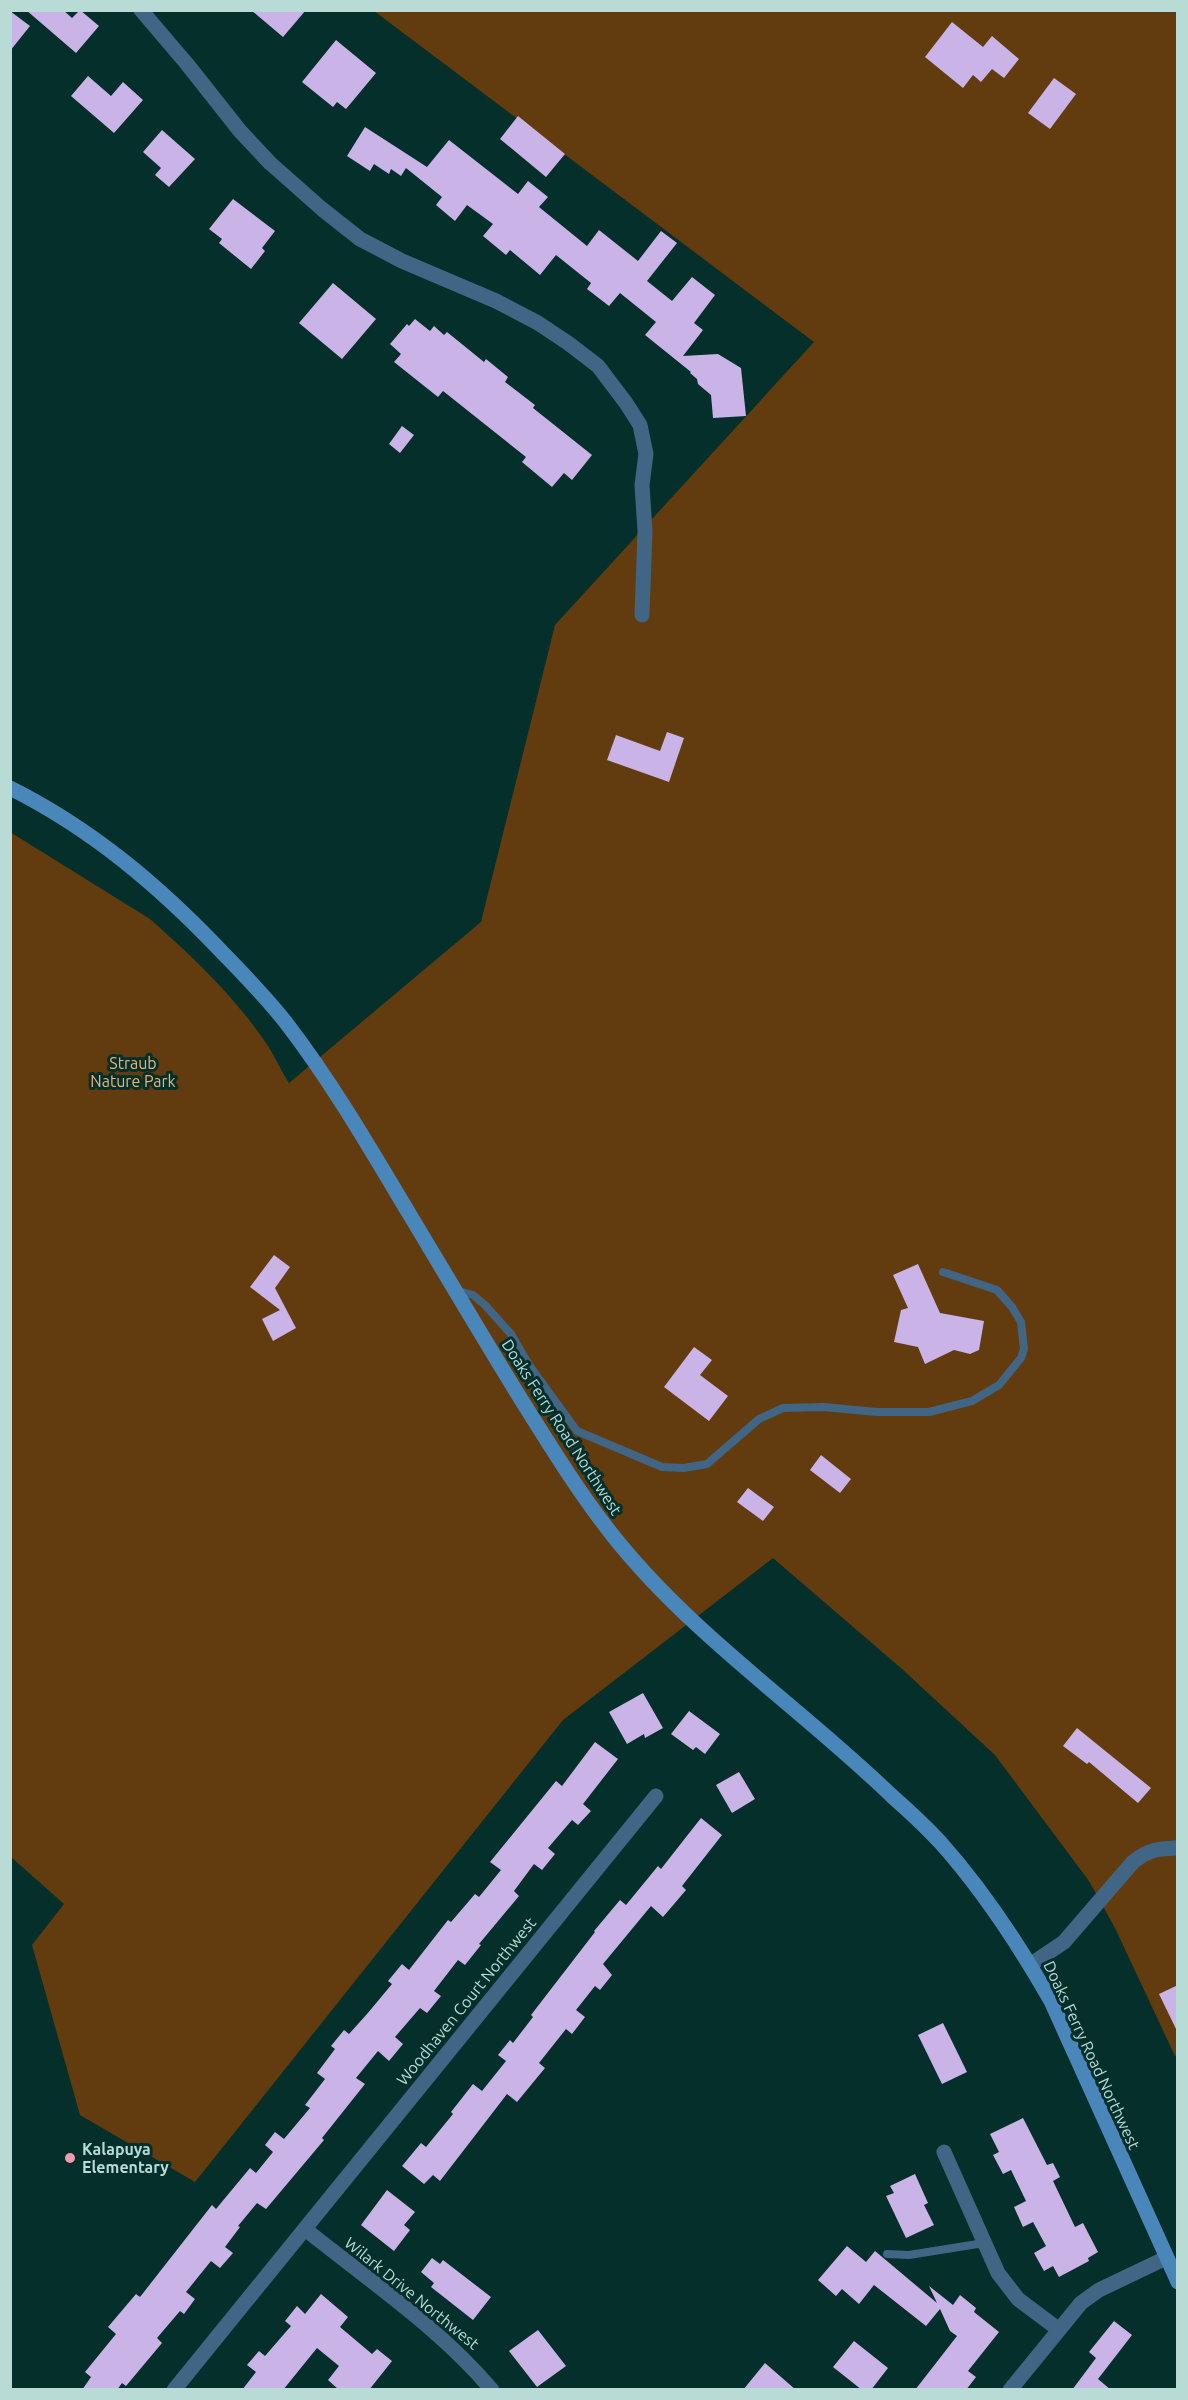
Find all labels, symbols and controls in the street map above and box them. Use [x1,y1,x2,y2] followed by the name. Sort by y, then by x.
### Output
[90,1054,176,1090] park label: Straub Nature Park
[498,1336,626,1519] street label: Doaks Ferry Road Northwest
[393,1913,540,2088] street label: Woodhaven Court Northwest
[1040,1958,1144,2153] street label: Doaks Ferry Road Northwest
[82,2140,169,2176] place label: Kalapuya Elementary
[63,2151,77,2165] marker: Kalapuya Elementary
[341,2233,483,2353] street label: Wilark Drive Northwest

